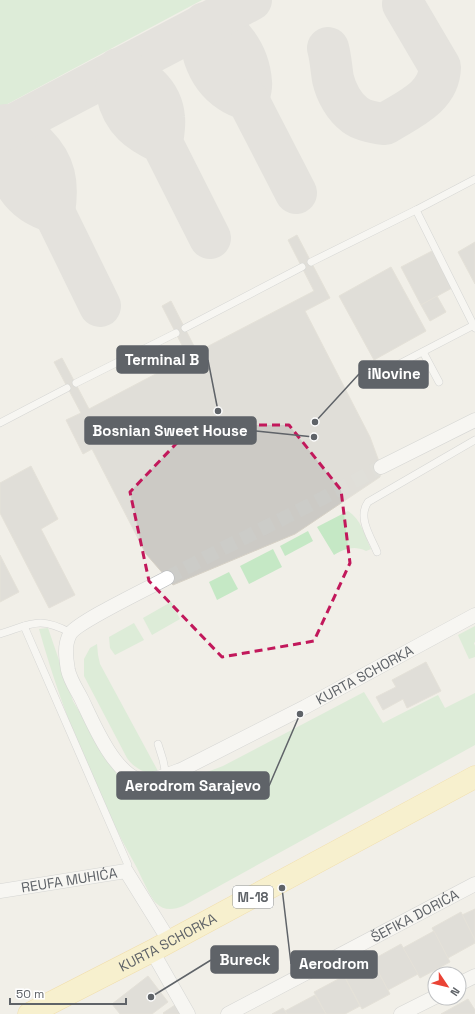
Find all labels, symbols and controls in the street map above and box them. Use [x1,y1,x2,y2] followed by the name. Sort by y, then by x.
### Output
[117,346,208,373] callout: Terminal B
[125,350,199,369] text: Terminal B
[359,361,428,388] callout: iNovine
[367,364,421,383] text: iNovine
[85,417,256,444] callout: Bosnian Sweet House
[92,421,248,440] text: Bosnian Sweet House
[313,641,417,708] street label: KURTA SCHORKA
[117,772,269,799] callout: Aerodrom Sarajevo
[125,776,261,795] text: Aerodrom Sarajevo
[20,864,119,897] street label: REUFA MUHIĆA
[368,885,462,946] street label: ŠEFIKA DORIĆA
[233,886,273,908] road number: M-18
[116,909,220,976] street label: KURTA SCHORKA
[211,946,278,973] callout: Bureck
[220,950,271,969] text: Bureck
[291,951,377,978] callout: Aerodrom
[299,954,369,973] text: Aerodrom
[427,966,467,1006] north arrow
[10,980,126,1006] scale bar
[447,985,463,999] text: N
[16,986,44,1002] text: 50 m

